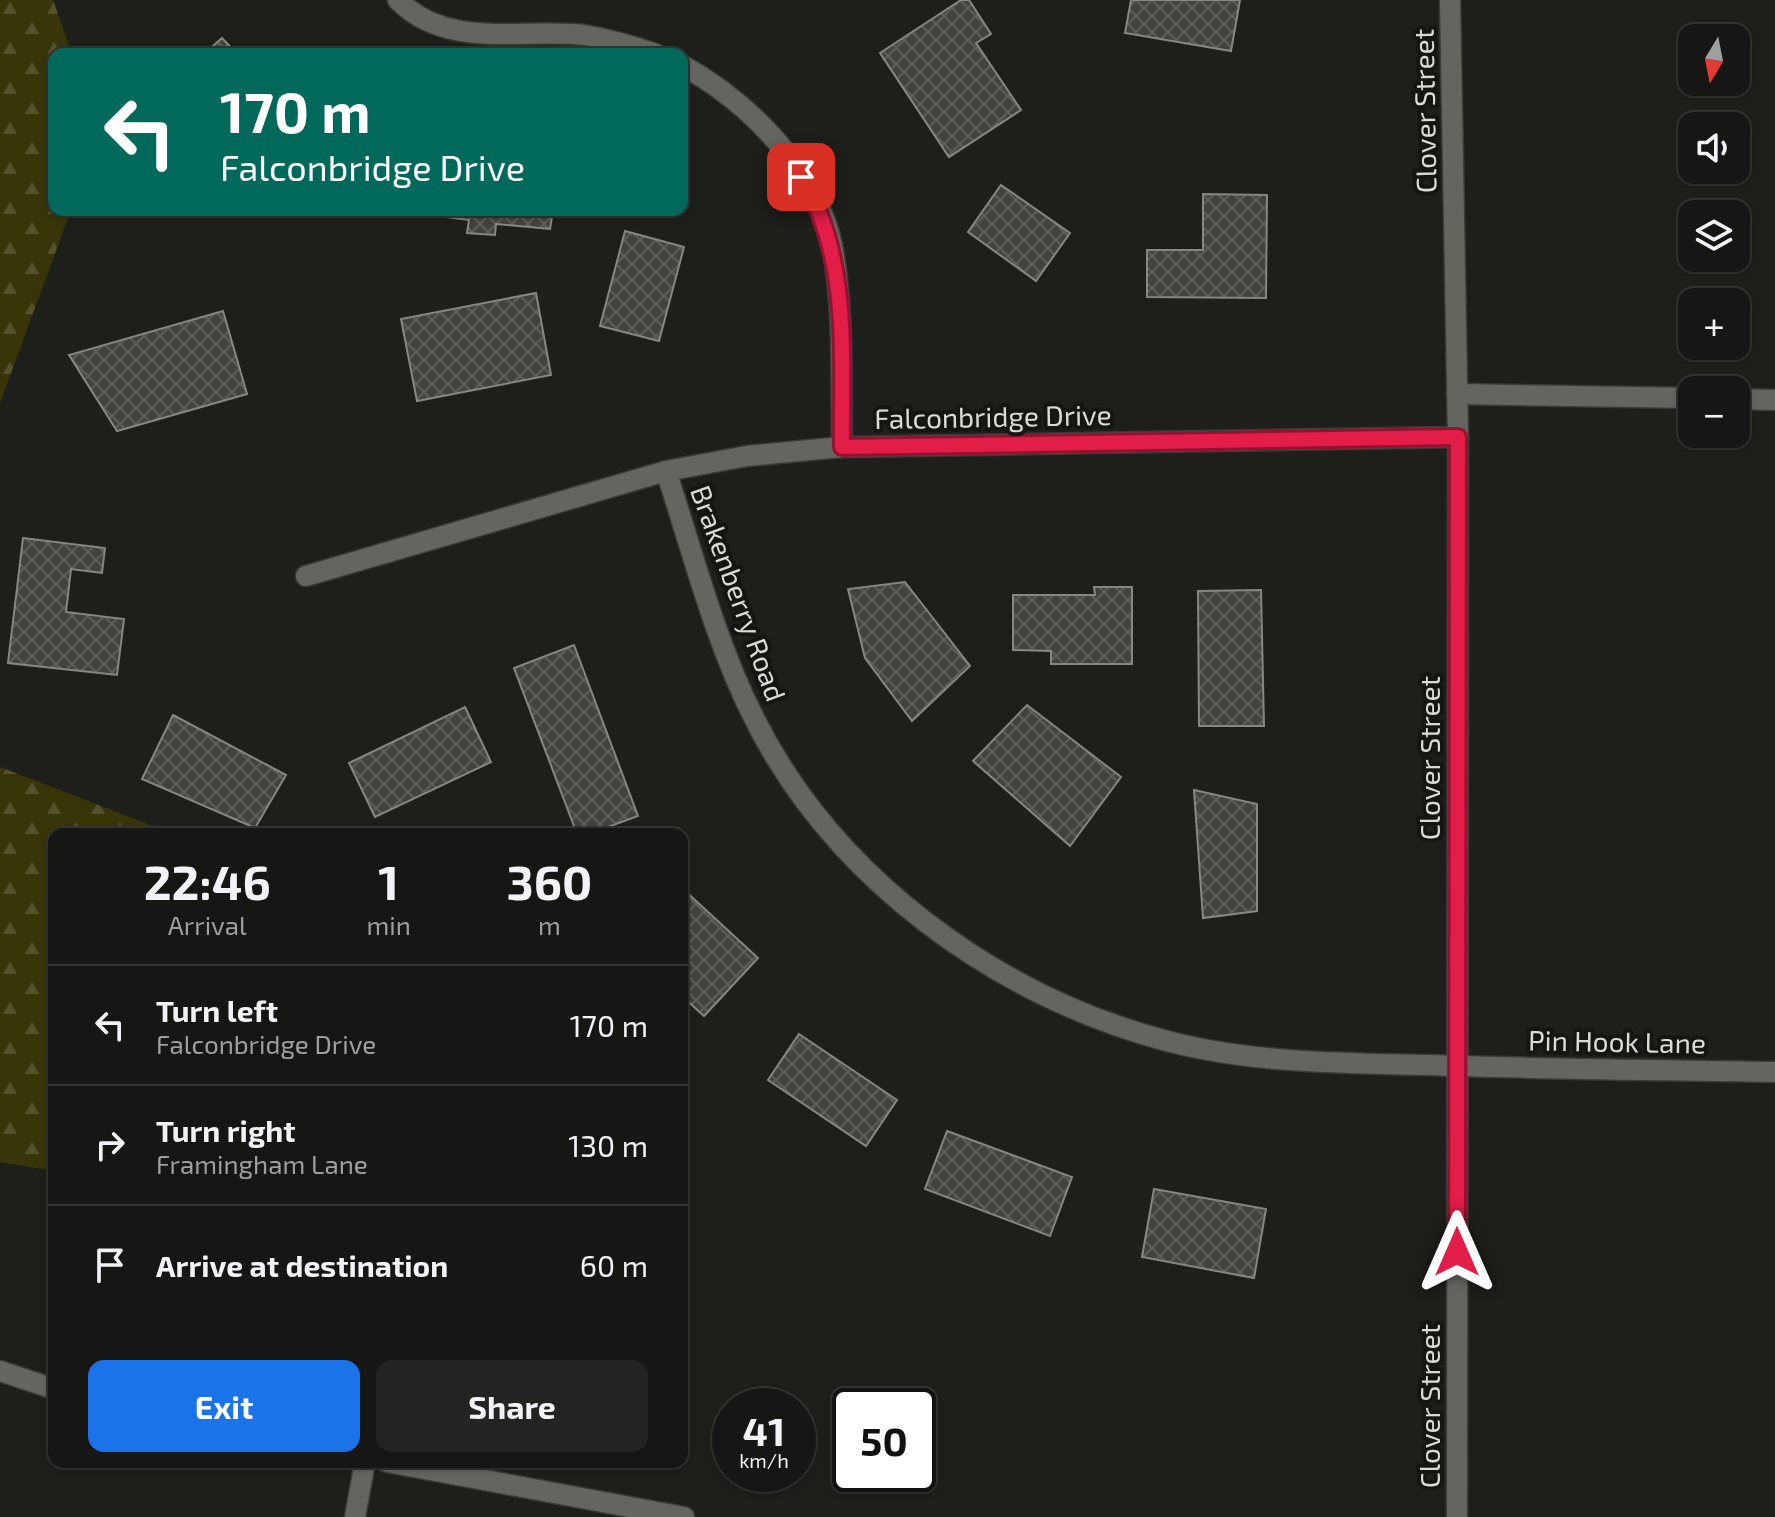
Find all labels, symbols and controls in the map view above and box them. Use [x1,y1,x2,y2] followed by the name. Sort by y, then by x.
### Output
[1678,24,1750,96] north arrow
[1678,24,1750,448] map controls
[1406,29,1442,193] street label: Clover Street
[220,77,371,144] text: 170 m
[88,80,192,184] icon: left
[1678,112,1750,184] button: sound
[767,143,835,211] pin
[220,145,525,188] text: Falconbridge Drive
[779,155,823,199] icon: arrive
[1678,200,1750,272] button: layers
[1678,288,1750,360] button: +
[1678,376,1750,448] button: −
[874,397,1112,435] street label: Falconbridge Drive
[684,480,794,706] street label: Brakenberry Road
[1412,676,1446,840] street label: Clover Street
[144,852,271,910] text: 22:46
[378,852,399,910] text: 1
[506,852,592,910] text: 360
[168,909,247,940] text: Arrival
[366,909,411,940] text: min
[538,909,561,940] text: m
[156,992,278,1028] text: Turn left
[88,1003,132,1047] icon: left
[570,1007,648,1043] text: 170 m
[1528,1022,1706,1060] street label: Pin Hook Lane
[156,1028,376,1059] text: Falconbridge Drive
[156,1112,296,1148] text: Turn right
[88,1123,132,1167] icon: right
[568,1127,648,1163] text: 130 m
[156,1148,368,1179] text: Framingham Lane
[1415,1210,1499,1294] position arrow
[88,1243,132,1287] icon: arrive
[156,1247,448,1283] text: Arrive at destination
[580,1247,648,1283] text: 60 m
[1412,1324,1446,1488] street label: Clover Street
[88,1360,360,1452] button: Exit
[376,1360,648,1452] button: Share
[832,1388,936,1492] speed limit sign: 50
[743,1406,785,1454] text: 41
[739,1448,789,1472] text: km/h

